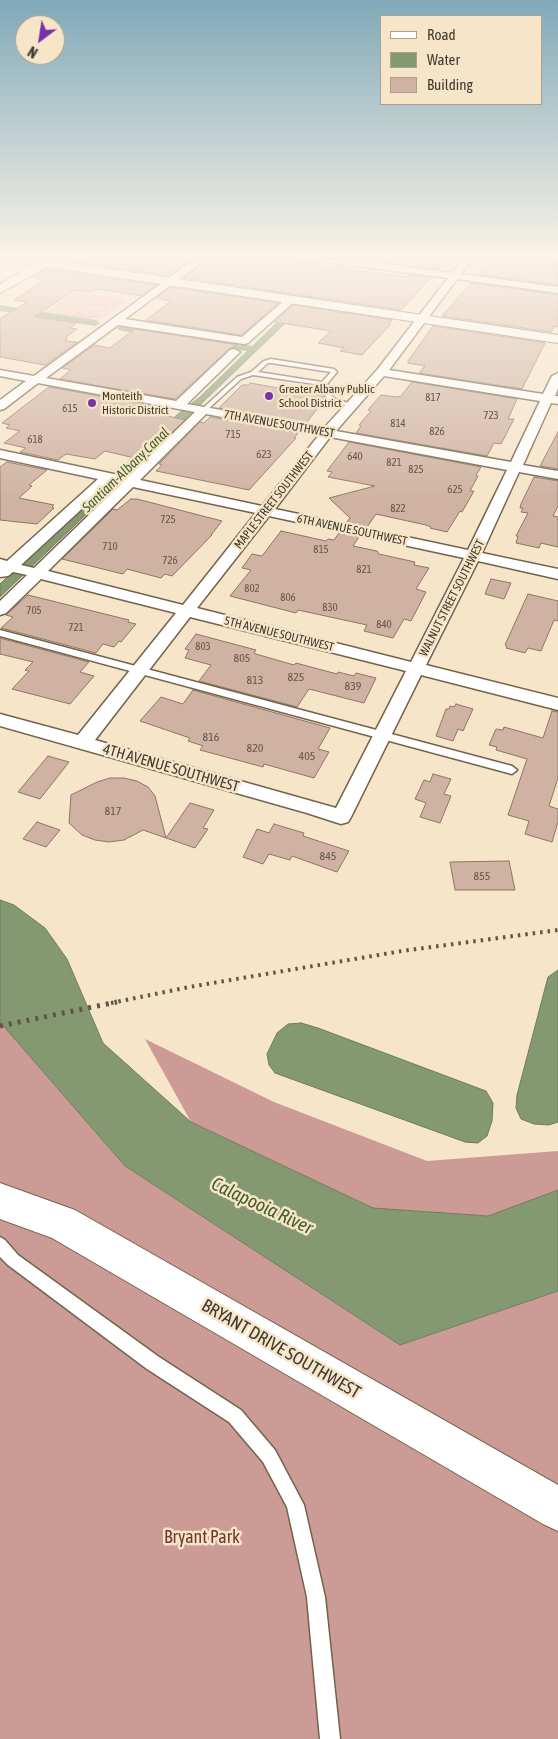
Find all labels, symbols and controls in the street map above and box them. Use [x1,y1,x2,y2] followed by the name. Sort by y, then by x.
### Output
[15,15,65,65] north arrow
[380,15,543,105] legend
[427,26,456,43] text: Road
[25,43,40,61] text: N
[427,51,460,68] text: Water
[427,76,473,93] text: Building
[279,382,374,410] place label: Greater Albany Public School District
[102,389,169,417] place label: Monteith Historic District
[263,390,275,402] marker: Greater Albany Public School District
[425,391,441,405] house number: 817
[86,397,98,409] marker: Monteith Historic District
[62,402,78,416] house number: 615
[222,407,336,441] street label: 7TH AVENUE SOUTHWEST
[483,409,499,423] house number: 723
[390,417,406,431] house number: 814
[79,424,173,516] water label: Santiam-Albany Canal
[429,425,445,439] house number: 826
[225,428,241,442] house number: 715
[27,433,43,447] house number: 618
[231,448,317,552] street label: MAPLE STREET SOUTHWEST
[256,448,272,462] house number: 623
[347,450,363,464] house number: 640
[386,456,402,470] house number: 821
[408,463,424,477] house number: 825
[447,483,463,497] house number: 625
[390,502,406,516] house number: 822
[295,511,409,549] street label: 6TH AVENUE SOUTHWEST
[160,513,176,527] house number: 725
[416,537,488,659] street label: WALNUT STREET SOUTHWEST
[102,540,118,554] house number: 710
[313,543,329,557] house number: 815
[162,554,178,568] house number: 726
[356,563,372,577] house number: 821
[244,582,260,596] house number: 802
[280,591,296,605] house number: 806
[322,601,338,615] house number: 830
[26,604,42,618] house number: 705
[223,613,335,655] street label: 5TH AVENUE SOUTHWEST
[376,618,392,632] house number: 840
[68,621,84,635] house number: 721
[195,640,211,654] house number: 803
[234,651,250,665] house number: 805
[288,670,304,684] house number: 825
[247,673,263,687] house number: 813
[345,679,361,693] house number: 839
[203,730,219,744] house number: 816
[101,740,241,796] street label: 4TH AVENUE SOUTHWEST
[247,741,263,755] house number: 820
[299,749,315,763] house number: 405
[105,804,121,818] house number: 817
[320,849,336,863] house number: 845
[474,869,490,883] house number: 855
[208,1173,316,1239] water label: Calapooia River
[198,1295,364,1403] street label: BRYANT DRIVE SOUTHWEST
[164,1526,240,1548] park label: Bryant Park

